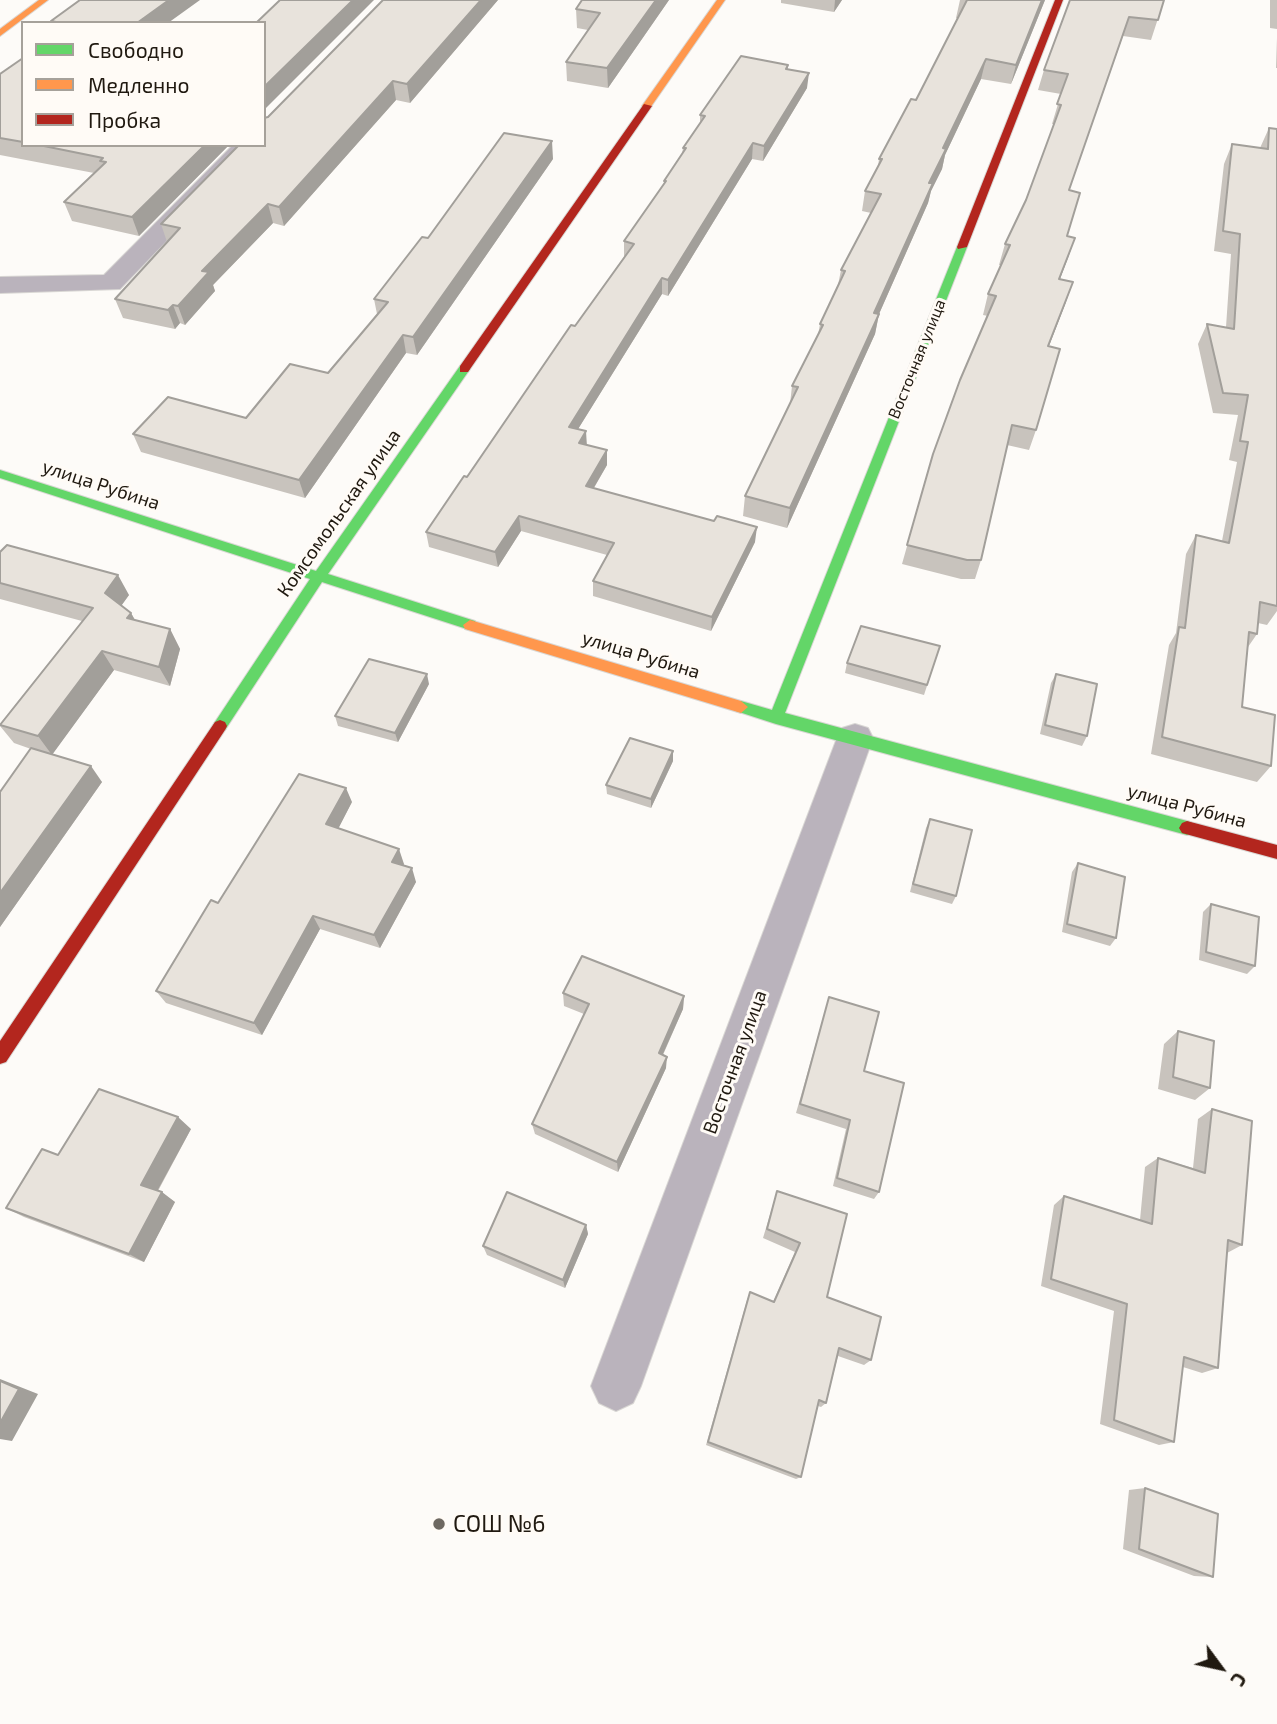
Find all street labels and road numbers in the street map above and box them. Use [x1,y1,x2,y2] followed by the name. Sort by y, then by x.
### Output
[884,296,950,422] street label: Восточная улица
[273,425,405,601] street label: Комсомольская улица
[39,455,163,515] street label: улица Рубина
[579,626,703,684] street label: улица Рубина
[1125,779,1249,833] street label: улица Рубина
[698,987,772,1137] street label: Восточная улица

